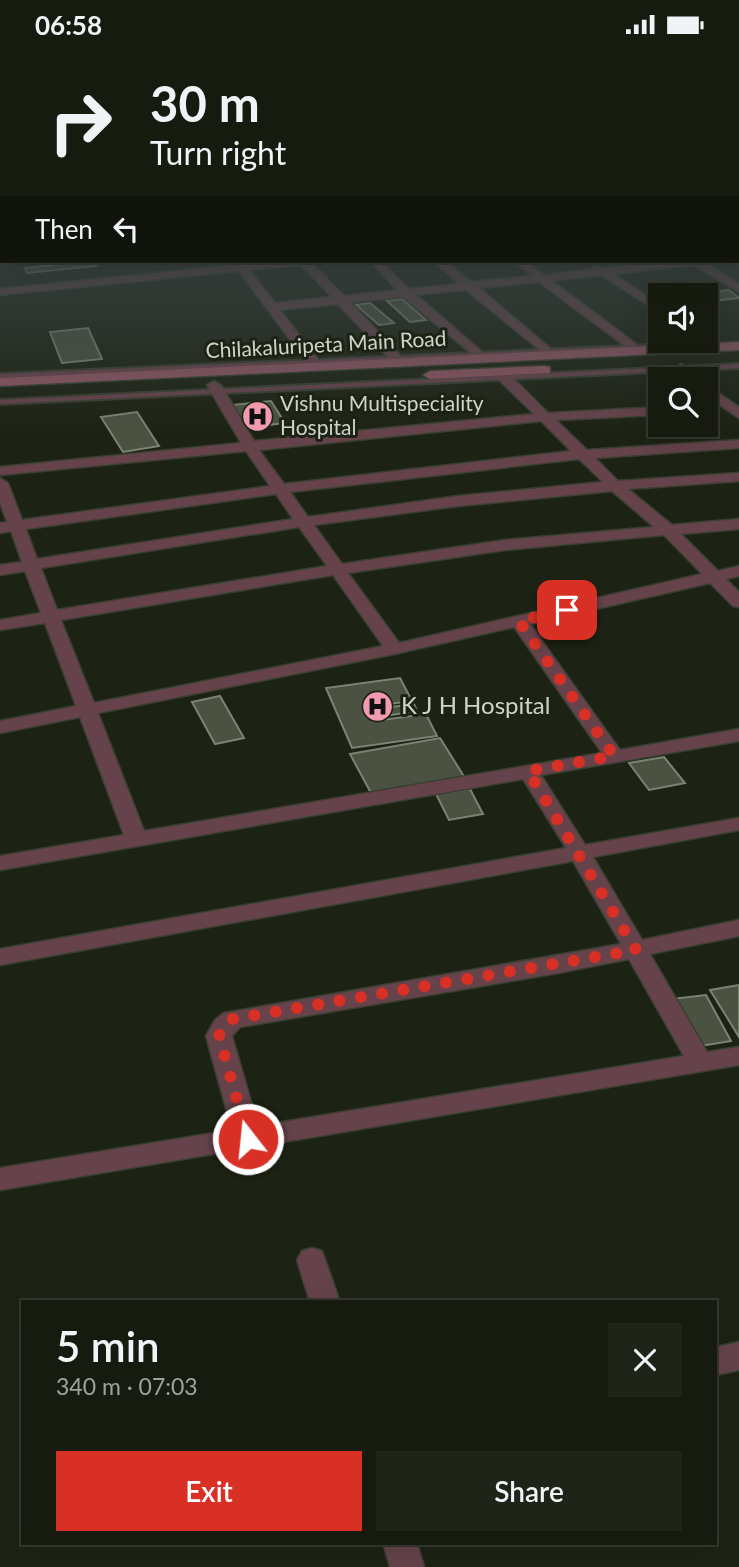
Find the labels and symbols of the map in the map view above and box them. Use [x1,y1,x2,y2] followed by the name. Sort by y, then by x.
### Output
[205,325,447,362] street label: Chilakaluripeta Main Road
[280,390,484,439] place label: Vishnu Multispeciality Hospital
[240,399,274,433] hospital icon: Vishnu Multispeciality Hospital
[537,580,597,640] pin
[361,689,395,723] hospital icon: K J H Hospital
[401,690,550,719] place label: K J H Hospital
[211,1102,285,1176] position arrow

